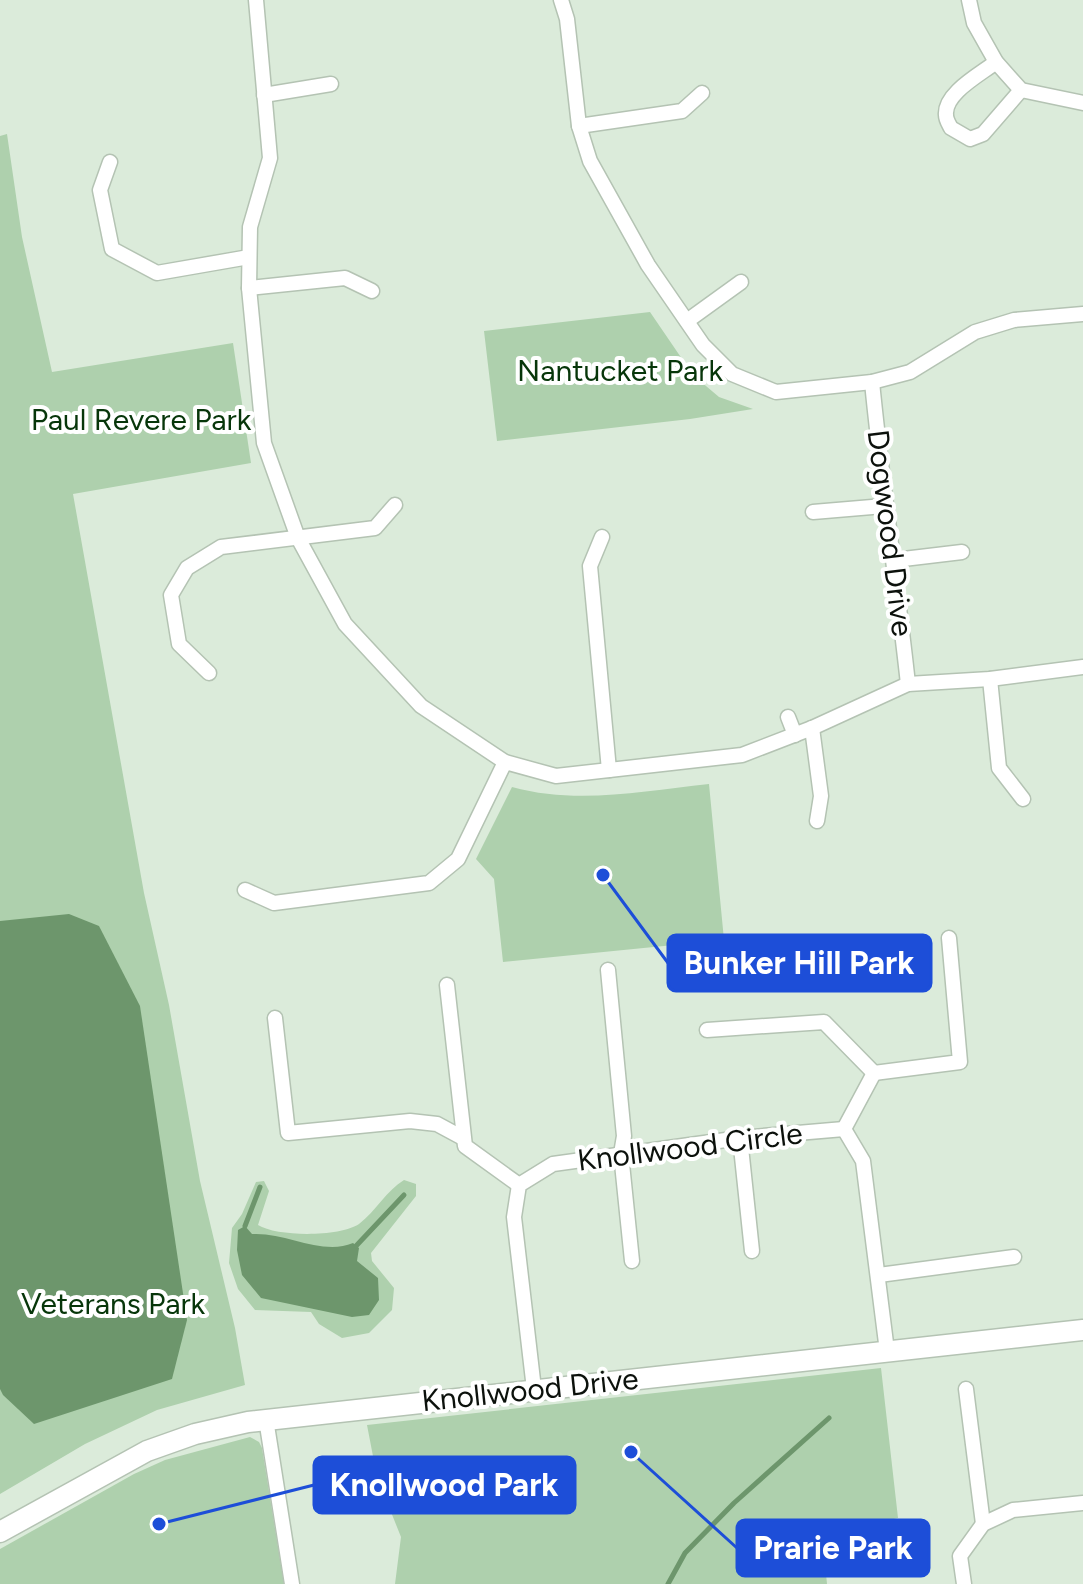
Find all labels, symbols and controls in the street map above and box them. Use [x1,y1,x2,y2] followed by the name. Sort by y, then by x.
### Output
[517,352,723,389] park label: Nantucket Park
[31,401,252,438] park label: Paul Revere Park
[859,427,922,638] street label: Dogwood Drive
[668,935,931,991] callout: Bunker Hill Park
[684,944,915,982] text: Bunker Hill Park
[575,1114,805,1179] street label: Knollwood Circle
[21,1285,206,1322] park label: Veterans Park
[420,1360,640,1419] street label: Knollwood Drive
[314,1457,575,1513] callout: Knollwood Park
[329,1466,559,1504] text: Knollwood Park
[737,1520,929,1576] callout: Prarie Park
[753,1529,914,1567] text: Prarie Park

